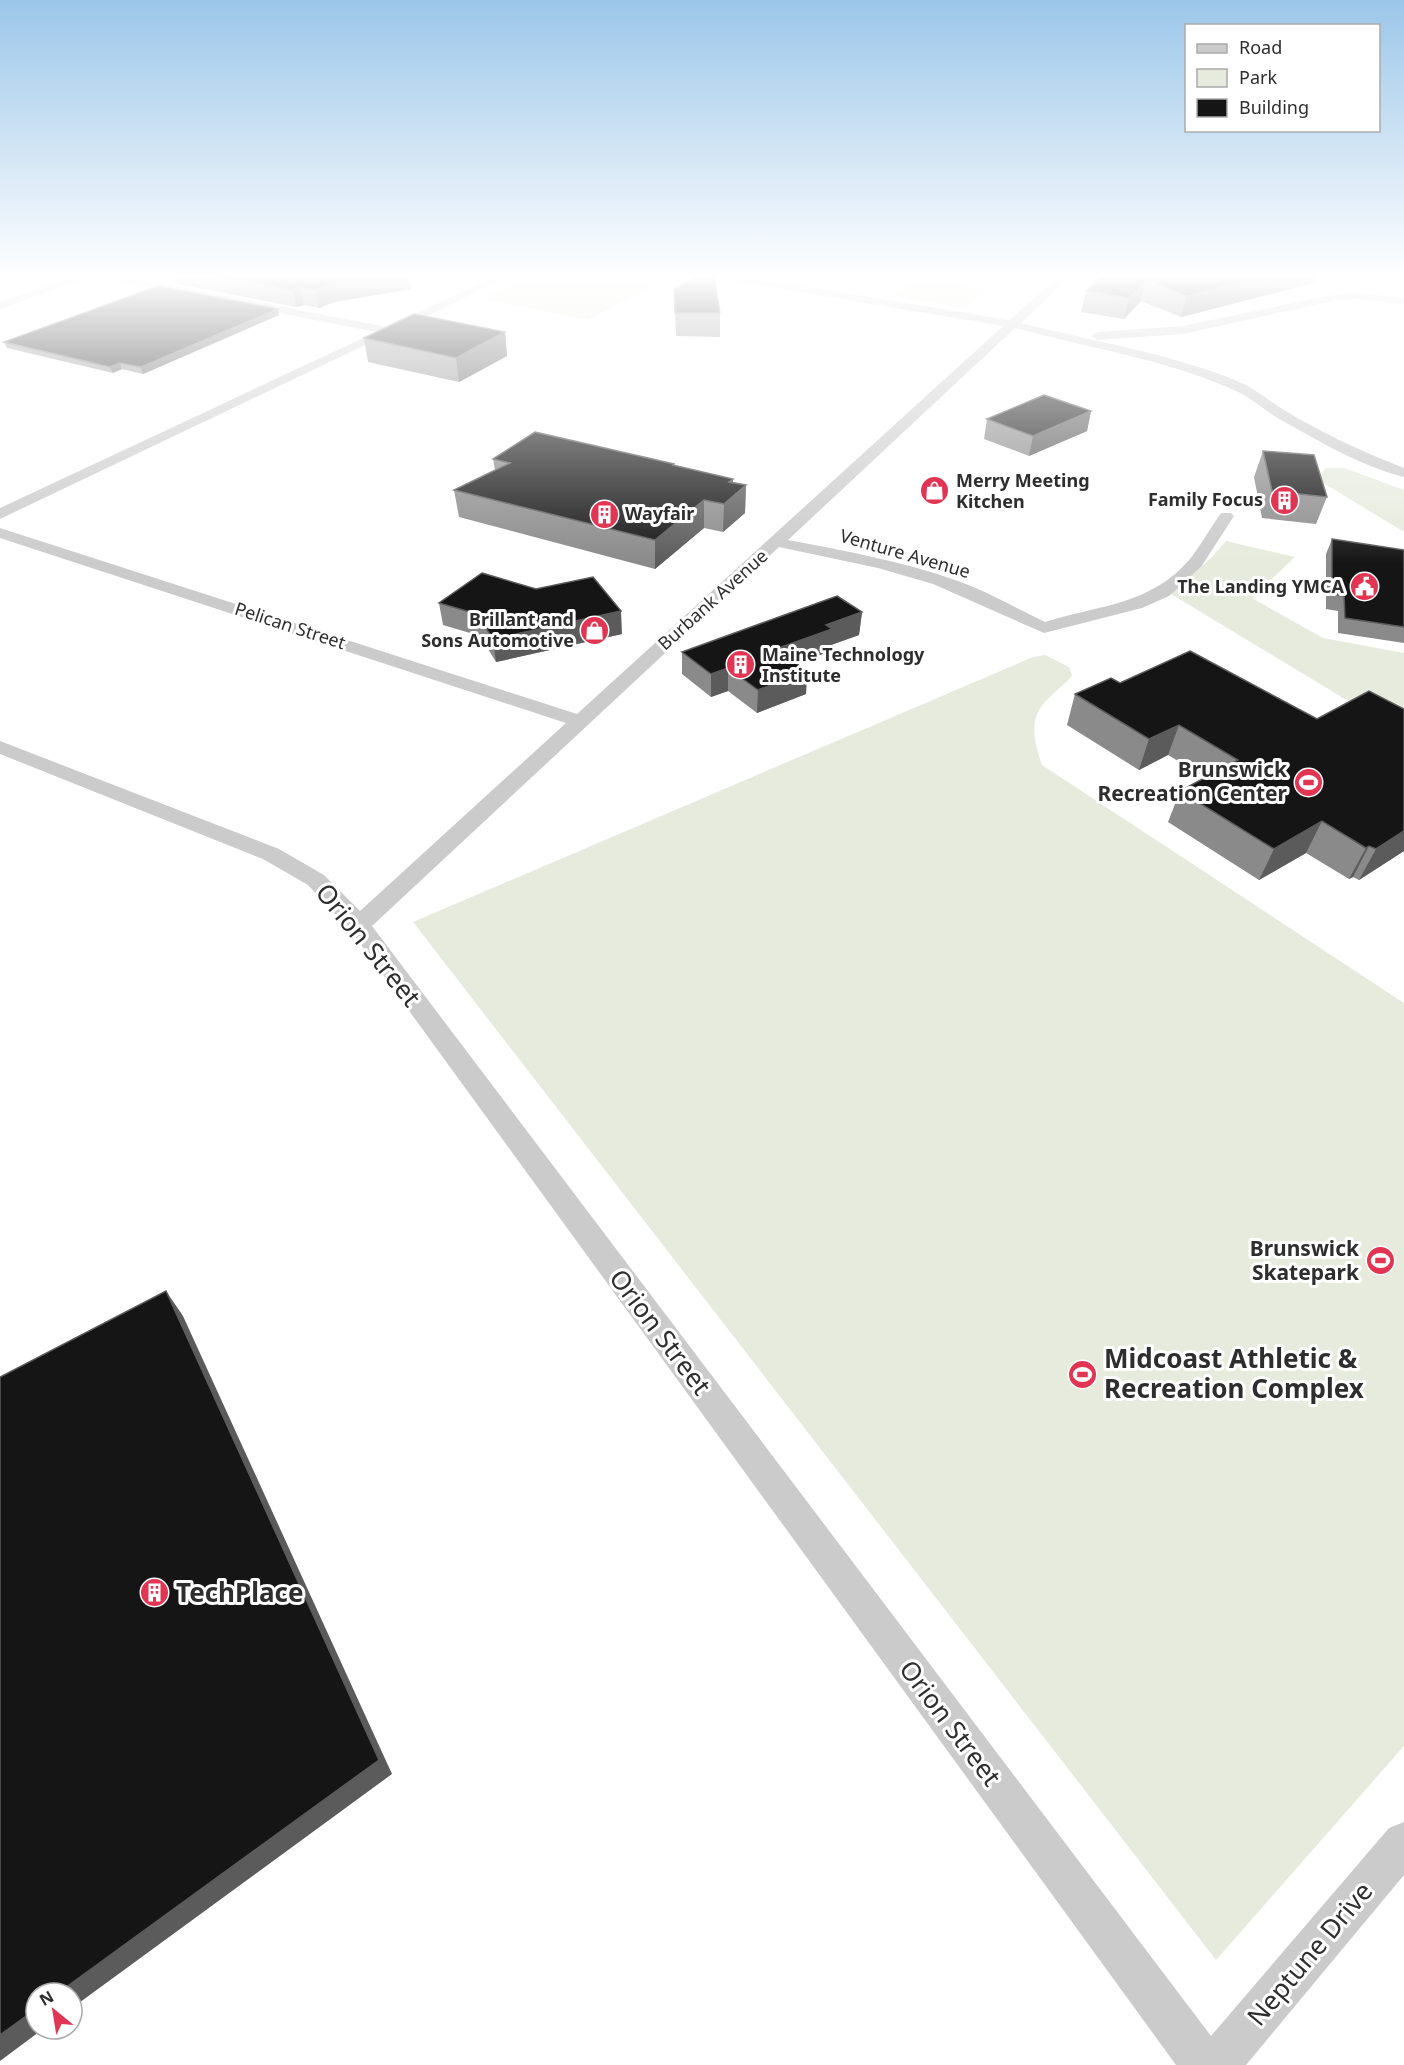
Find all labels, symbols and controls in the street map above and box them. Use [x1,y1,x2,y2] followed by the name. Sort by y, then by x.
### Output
[1185,24,1380,132] legend
[1239,35,1282,59] text: Road
[1239,65,1277,89] text: Park
[1239,95,1309,119] text: Building
[956,468,1090,513] place label: Merry Meeting Kitchen
[919,475,951,507] shop icon: Merry Meeting Kitchen
[1268,484,1300,516] building icon: Family Focus
[1148,487,1263,511] place label: Family Focus
[588,498,620,530] building icon: Wayfair
[625,501,694,525] place label: Wayfair
[837,523,973,583] street label: Venture Avenue
[652,543,772,655] street label: Burbank Avenue
[1349,571,1381,603] public building icon: The Landing YMCA
[1177,574,1345,598] place label: The Landing YMCA
[232,596,349,654] street label: Pelican Street
[421,607,574,652] place label: Brillant and Sons Automotive
[579,614,611,646] shop icon: Brillant and Sons Automotive
[762,642,925,687] place label: Maine Technology Institute
[725,649,757,681] building icon: Maine Technology Institute
[1097,755,1288,807] place label: Brunswick Recreation Center
[1292,766,1324,798] sports icon: Brunswick Recreation Center
[308,875,430,1014] street label: Orion Street
[1250,1234,1360,1286] place label: Brunswick Skatepark
[1364,1245,1396,1277] sports icon: Brunswick Skatepark
[602,1261,720,1402] street label: Orion Street
[1104,1340,1364,1406] place label: Midcoast Athletic & Recreation Complex
[1067,1358,1099,1390] sports icon: Midcoast Athletic & Recreation Complex
[176,1574,303,1610] place label: TechPlace
[139,1577,171,1609] building icon: TechPlace
[892,1652,1010,1793] street label: Orion Street
[1238,1874,1380,2033] street label: Neptune Drive
[24,1981,84,2041] north arrow
[35,1985,58,2011] text: N

